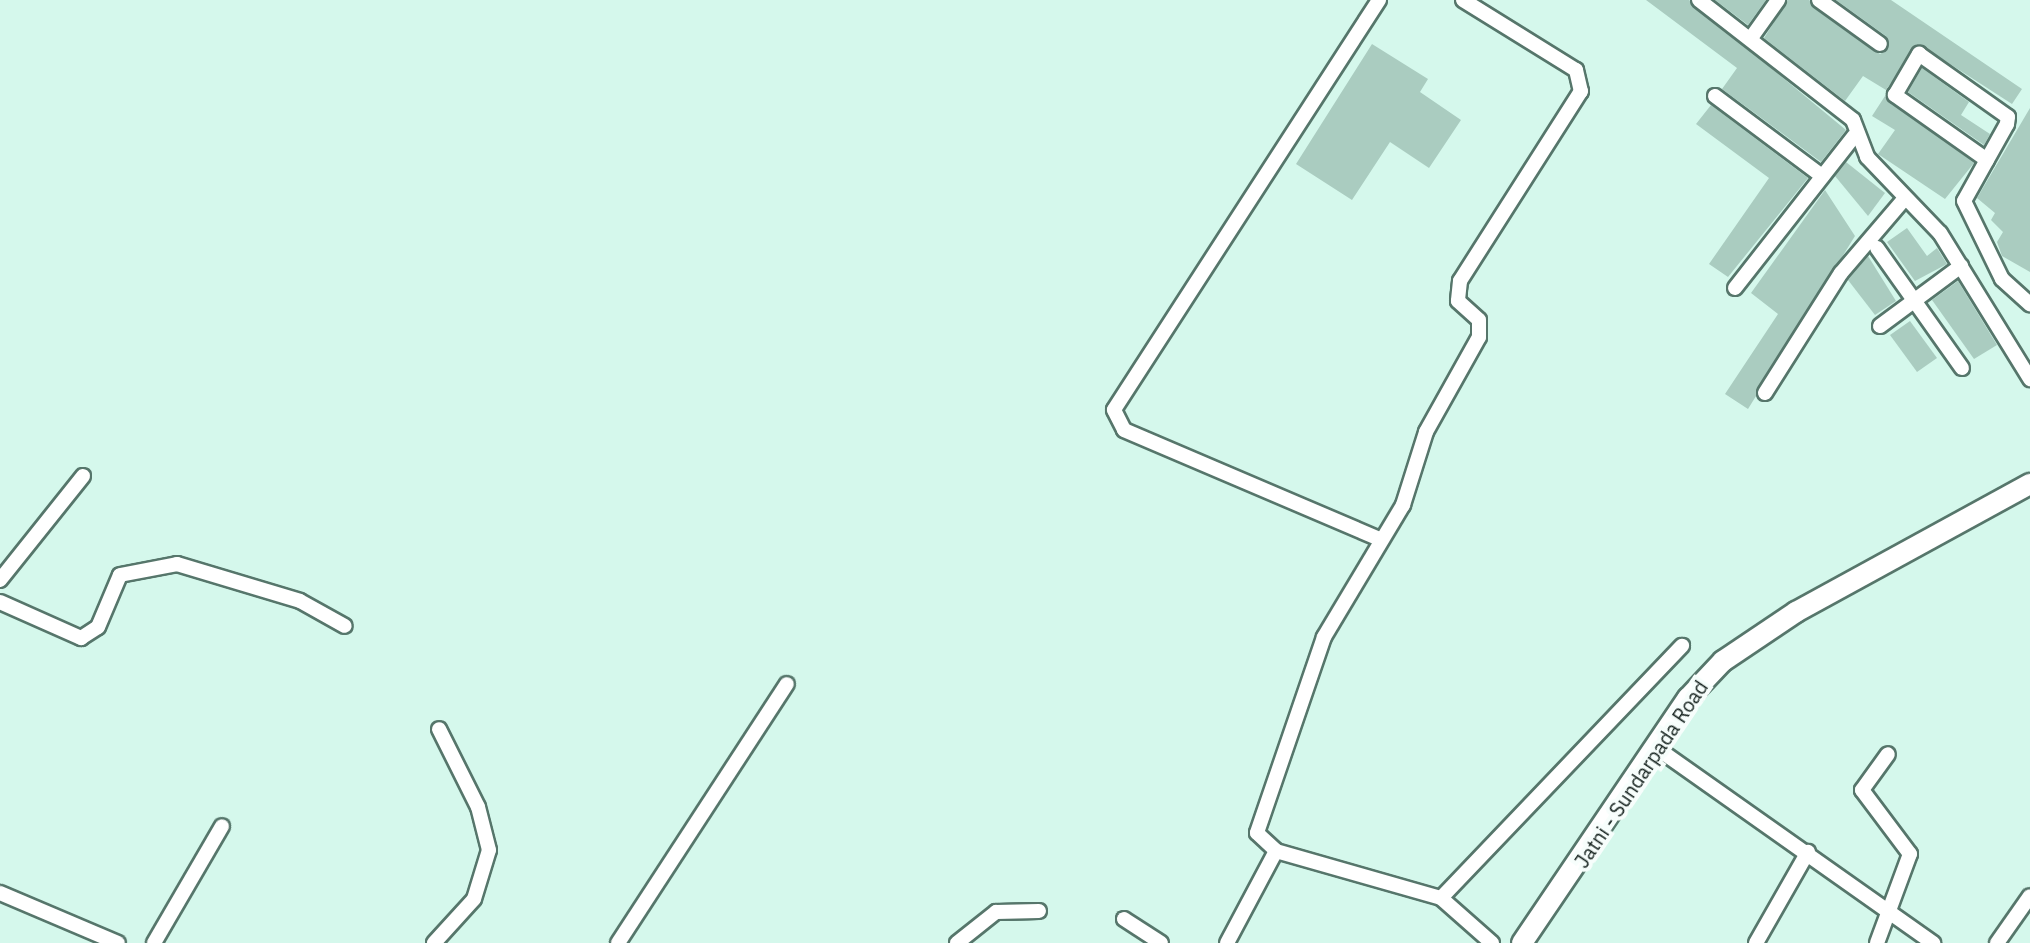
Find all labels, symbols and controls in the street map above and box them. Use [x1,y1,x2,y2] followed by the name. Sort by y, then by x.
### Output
[1569,676,1713,872] street label: Jatni - Sundarpada Road

